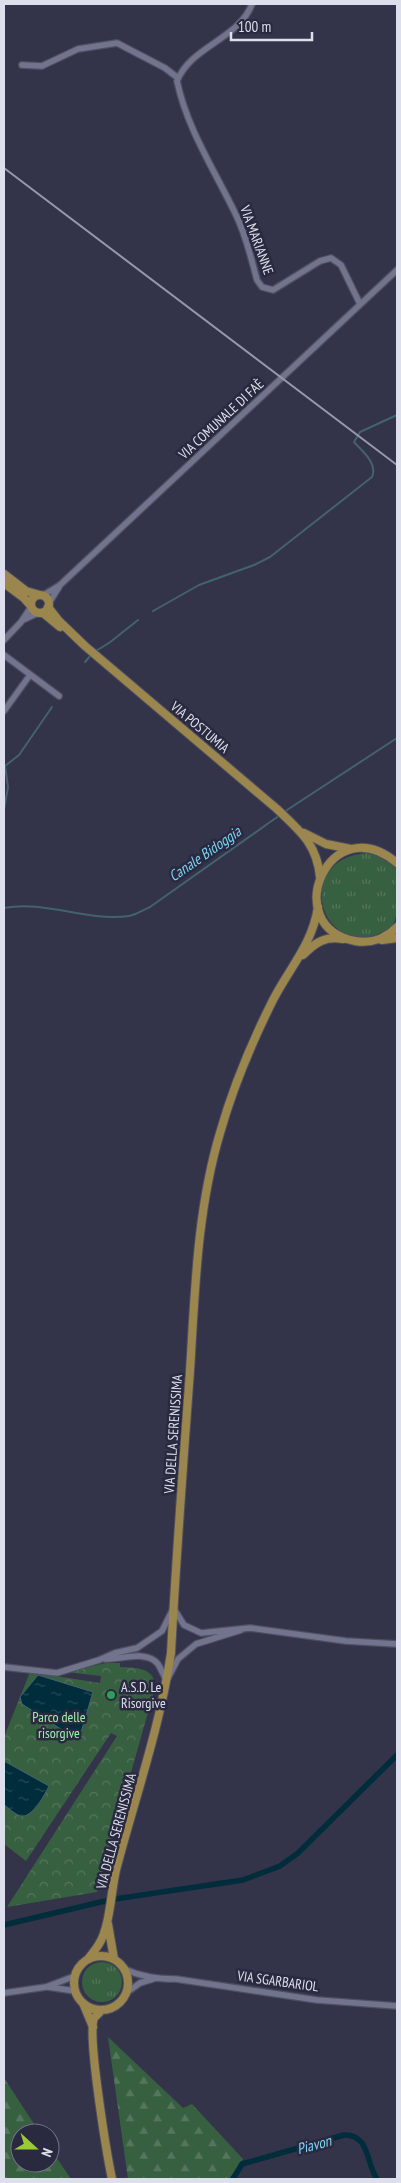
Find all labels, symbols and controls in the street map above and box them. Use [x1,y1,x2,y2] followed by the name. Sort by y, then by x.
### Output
[231,10,312,42] scale bar
[238,17,271,36] text: 100 m
[236,202,278,277] street label: VIA MARIANNE
[174,375,267,464] street label: VIA COMUNALE DI FAÈ
[166,697,233,757] street label: VIA POSTUMIA
[165,821,245,885] water label: Canale Bidoggia
[160,1373,186,1495] street label: VIA DELLA SERENISSIMA
[121,1678,166,1712] place label: A.S.D. Le Risorgive
[105,1689,117,1701] marker: A.S.D. Le Risorgive
[32,1708,86,1742] park label: Parco delle risorgive
[92,1771,140,1892] street label: VIA DELLA SERENISSIMA
[235,1966,320,1996] street label: VIA SGARBARIOL
[10,2123,60,2173] north arrow
[295,2130,335,2158] water label: Piavon
[37,2146,57,2159] text: N

